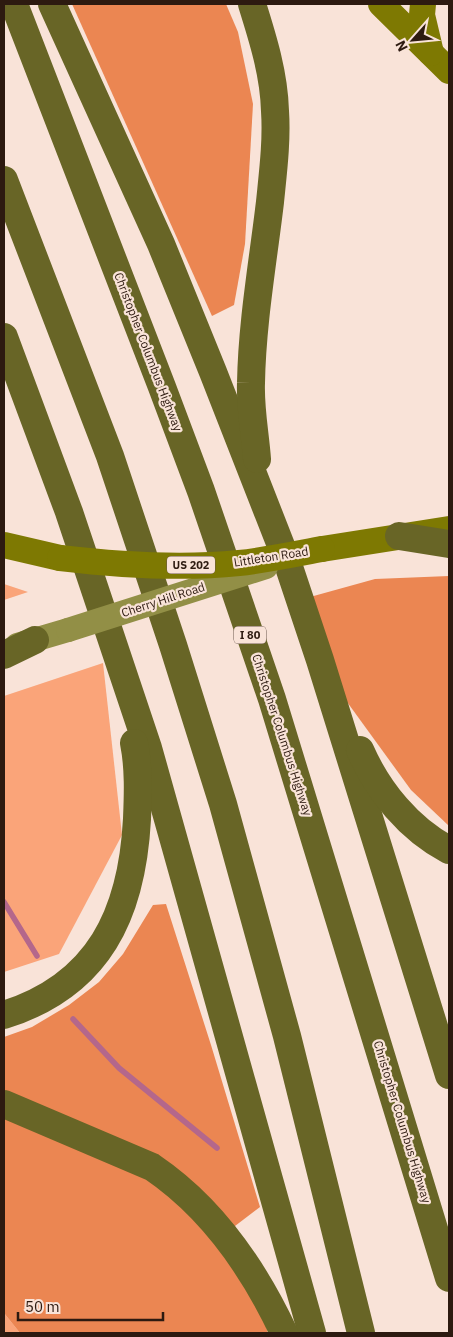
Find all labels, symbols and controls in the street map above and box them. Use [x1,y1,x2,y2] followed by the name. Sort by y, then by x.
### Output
[388,15,438,65] north arrow
[391,37,412,55] text: N
[111,270,186,433] street label: Christopher Columbus Highway
[233,543,309,570] street label: Littleton Road
[167,556,215,574] road number: US 202
[119,579,207,620] street label: Cherry Hill Road
[234,626,266,644] road number: I 80
[249,652,316,818] street label: Christopher Columbus Highway
[371,1039,434,1205] street label: Christopher Columbus Highway
[18,1290,162,1322] scale bar
[25,1297,60,1316] text: 50 m

